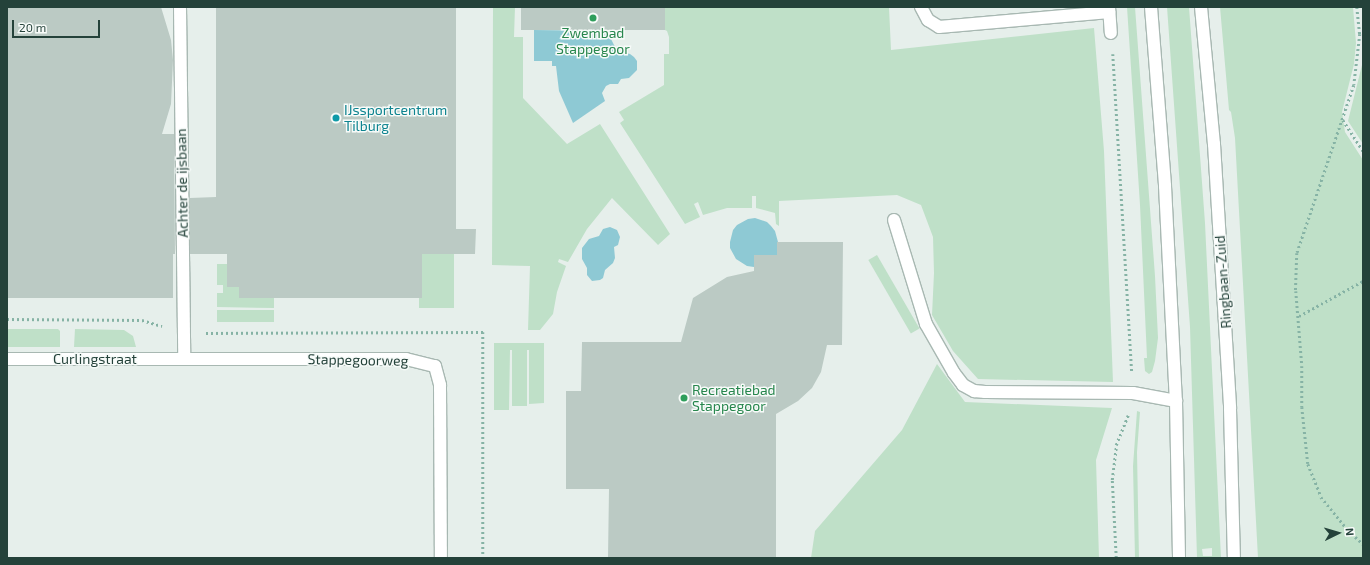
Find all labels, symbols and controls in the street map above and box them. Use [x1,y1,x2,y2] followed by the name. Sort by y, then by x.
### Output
[14,12,102,38] scale bar
[588,13,598,23] marker: Zwembad Stappegoor
[19,20,46,34] text: 20 m
[556,25,630,58] place label: Zwembad Stappegoor
[344,102,447,134] place label: IJssportcentrum Tilburg
[331,113,341,123] marker: IJssportcentrum Tilburg
[173,128,191,238] street label: Achter de ijsbaan
[1211,235,1235,329] street label: Ringbaan-Zuid
[53,351,137,367] street label: Curlingstraat
[308,351,408,369] street label: Stappegoorweg
[692,382,776,414] place label: Recreatiebad Stappegoor
[679,393,689,403] marker: Recreatiebad Stappegoor
[1318,513,1358,553] north arrow
[1344,527,1357,536] text: N

